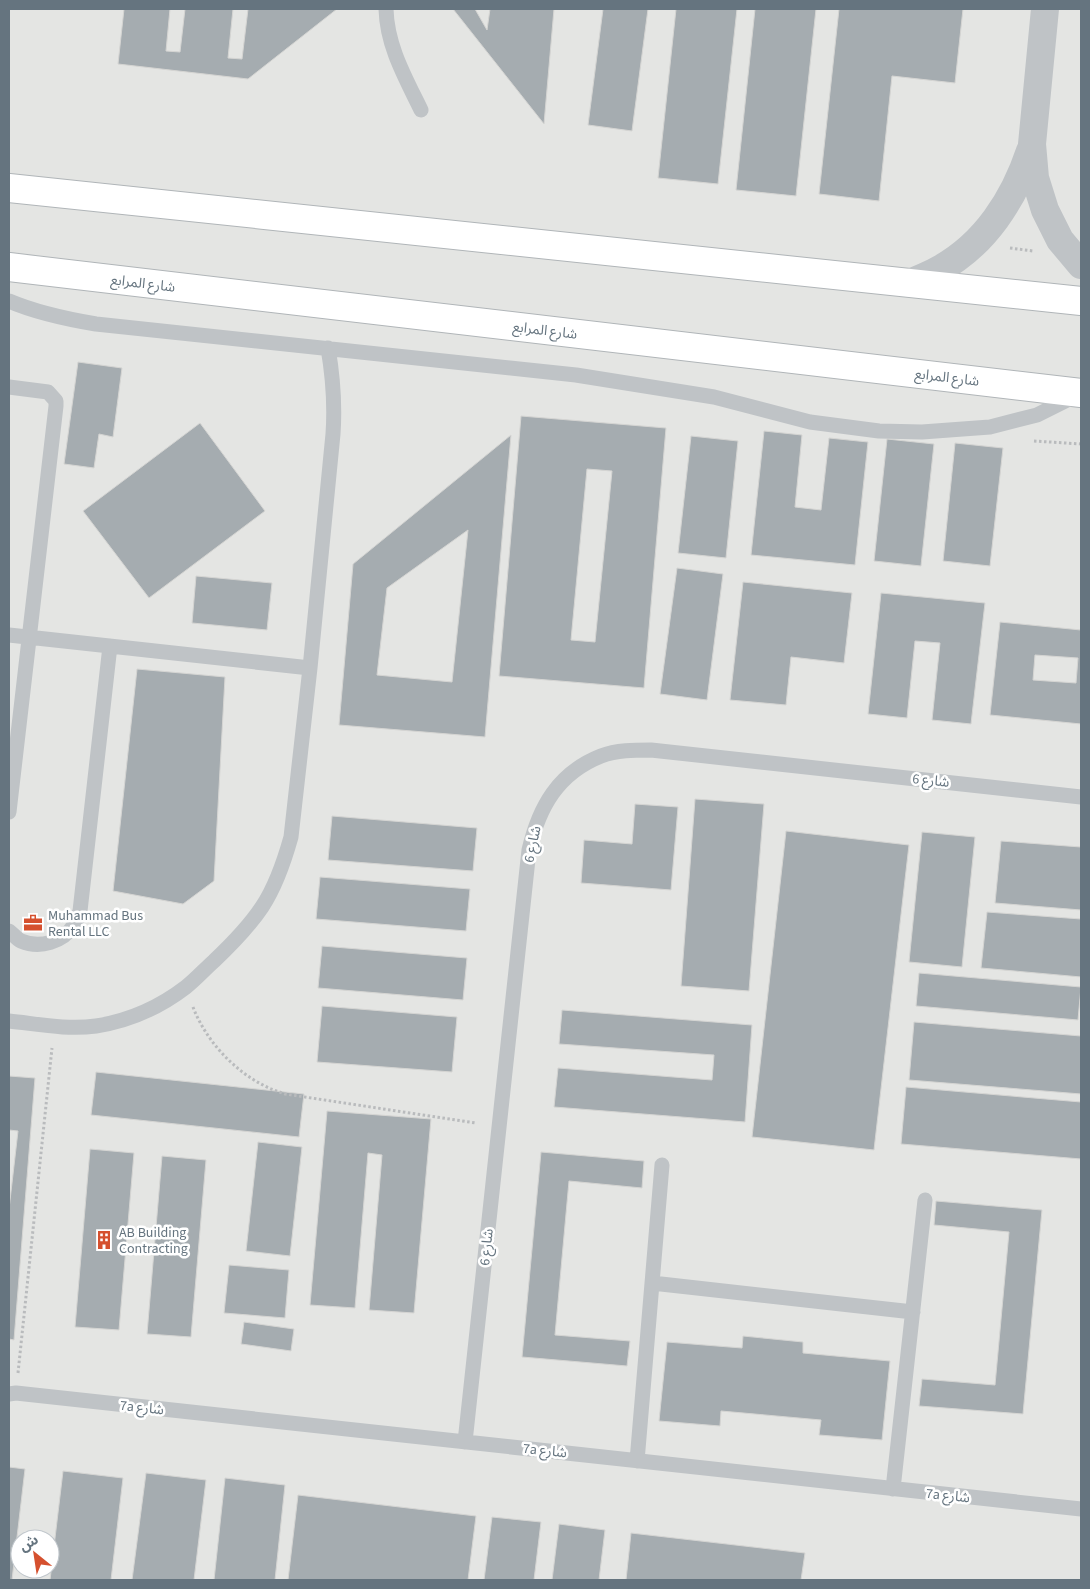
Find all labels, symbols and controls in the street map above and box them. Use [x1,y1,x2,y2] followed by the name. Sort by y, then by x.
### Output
[109,270,176,298] street label: شارع المرابع
[511,317,578,345] street label: شارع المرابع
[913,364,980,392] street label: شارع المرابع
[911,769,950,793] street label: شارع 6
[519,824,547,864] street label: شارع 6
[48,906,143,942] place label: Muhammad Bus Rental LLC
[22,912,44,934] office icon: Muhammad Bus Rental LLC
[119,1223,188,1259] place label: AB Building Contracting
[475,1228,499,1267] street label: شارع 6
[93,1229,115,1251] building icon: AB Building Contracting
[119,1396,165,1420] street label: 7a شارع
[522,1439,568,1463] street label: 7a شارع
[925,1484,971,1508] street label: 7a شارع
[10,1529,60,1579] north arrow
[16,1530,42,1557] text: ش

